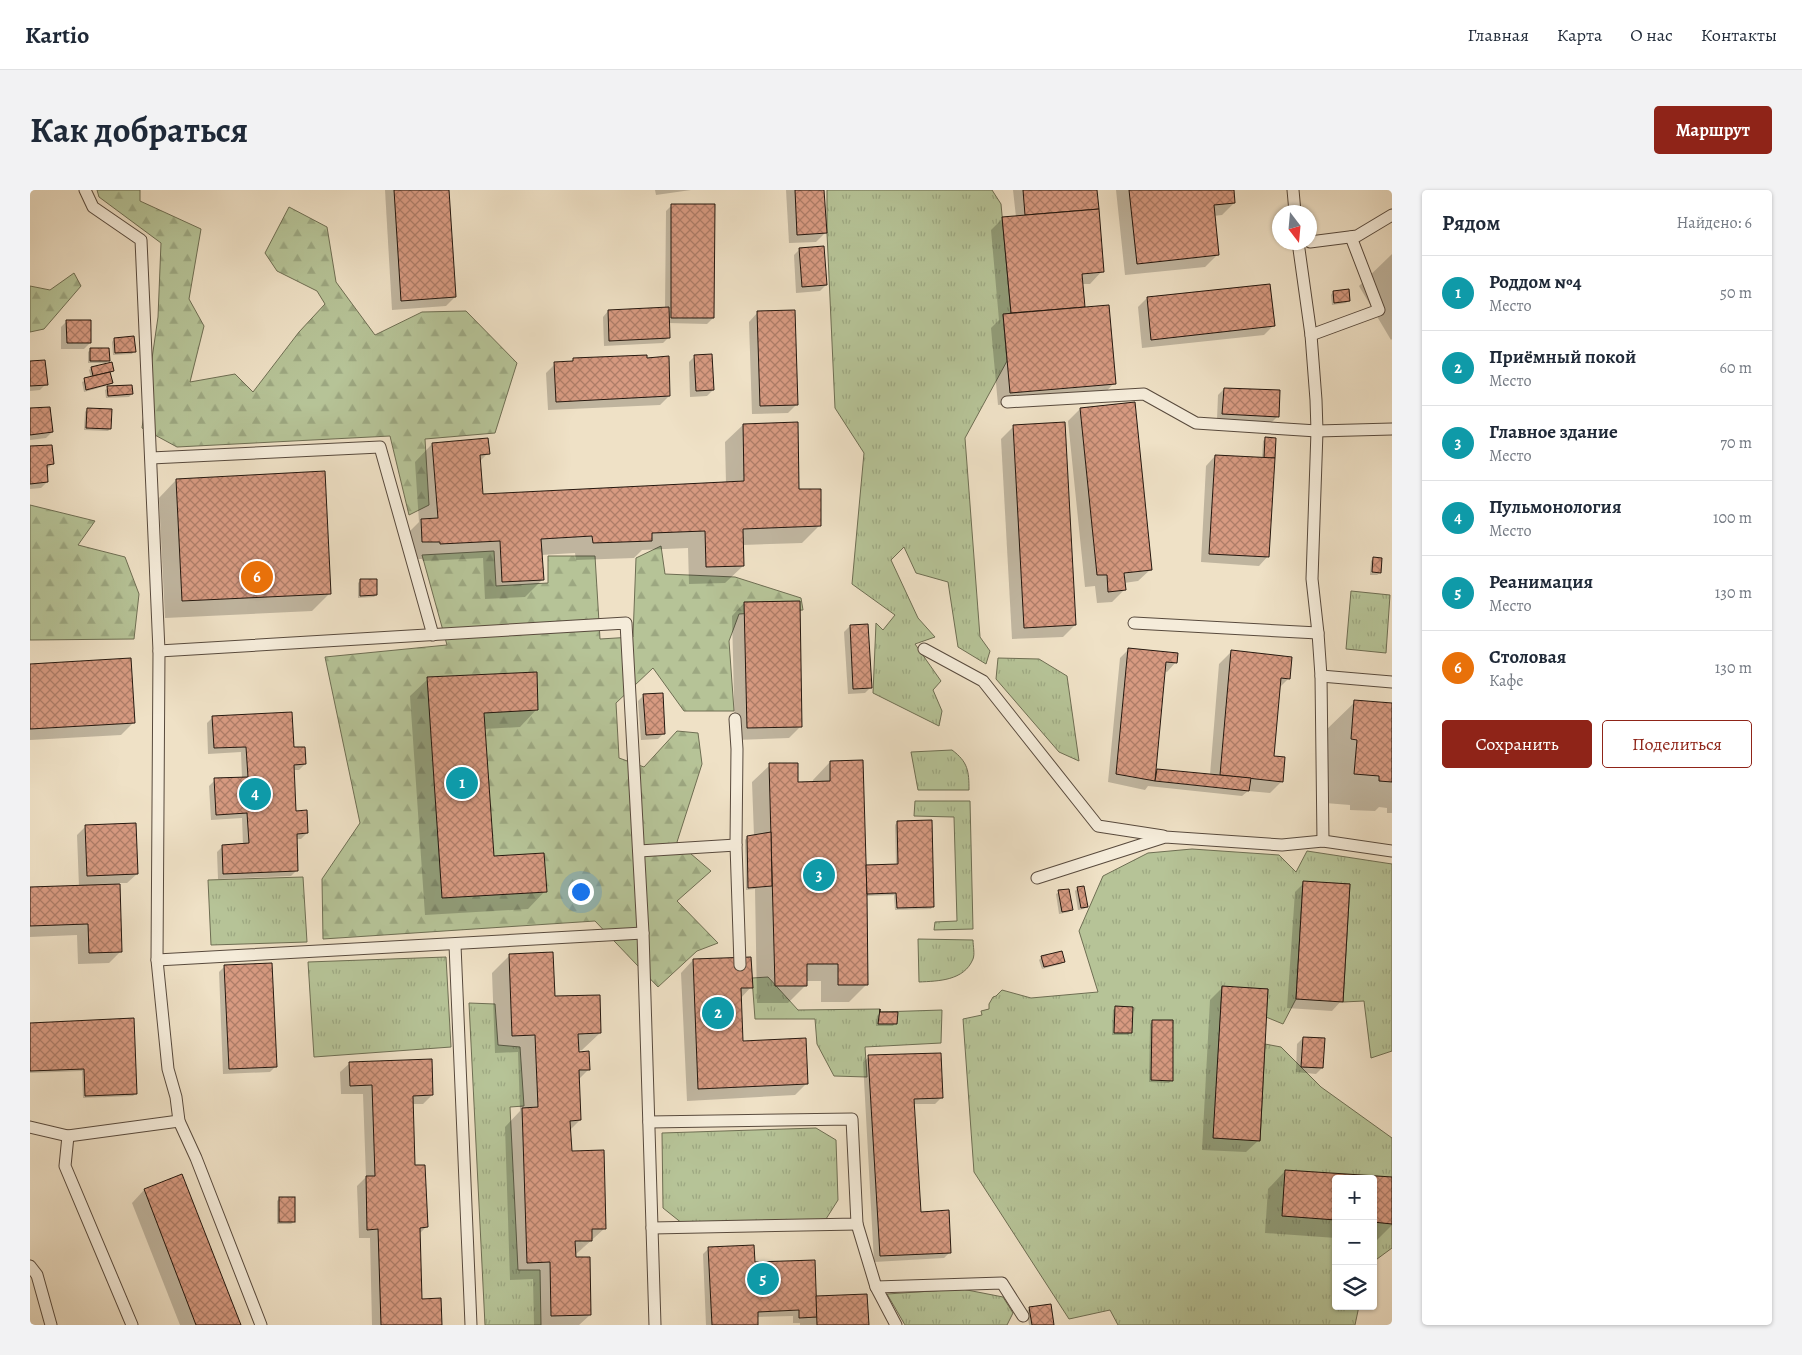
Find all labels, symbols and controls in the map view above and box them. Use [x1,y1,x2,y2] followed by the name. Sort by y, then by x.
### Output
[25,19,89,51] text: Kartio
[1468,23,1529,47] text: Главная
[1557,23,1602,47] text: Карта
[1630,23,1673,47] text: О нас
[1701,23,1777,47] text: Контакты
[30,106,248,154] text: Как добраться
[1654,106,1772,154] button: Маршрут
[1272,205,1317,250] north arrow
[1442,209,1500,237] text: Рядом
[1677,212,1752,234] text: Найдено: 6
[1489,269,1582,295] text: Роддом №4
[1455,282,1461,304] text: 1
[1720,282,1752,304] text: 50 m
[1489,295,1532,317] text: Место
[1489,344,1636,370] text: Приёмный покой
[1454,357,1462,379] text: 2
[1720,357,1752,379] text: 60 m
[1489,370,1532,392] text: Место
[1489,419,1618,445] text: Главное здание
[1455,432,1461,454] text: 3
[1720,432,1752,454] text: 70 m
[1489,445,1532,467] text: Место
[1489,494,1621,520] text: Пульмонология
[1454,507,1462,529] text: 4
[1713,507,1752,529] text: 100 m
[1489,520,1532,542] text: Место
[241,558,273,596] pin: 6
[1489,569,1593,595] text: Реанимация
[1455,582,1461,604] text: 5
[1715,582,1752,604] text: 130 m
[1489,595,1532,617] text: Место
[1489,644,1566,670] text: Столовая
[1454,657,1462,679] text: 6
[1715,657,1752,679] text: 130 m
[1489,670,1523,692] text: Кафе
[1442,720,1592,768] button: Сохранить
[1602,720,1752,768] button: Поделиться
[446,764,478,802] pin: 1
[239,775,271,813] pin: 4
[803,856,835,894] pin: 3
[568,879,594,905] your location
[702,994,734,1032] pin: 2
[1332,1175,1377,1310] map controls
[1332,1175,1377,1220] button: +
[1332,1220,1377,1265] button: −
[747,1260,779,1298] pin: 5
[1332,1265,1377,1310] button: layers

